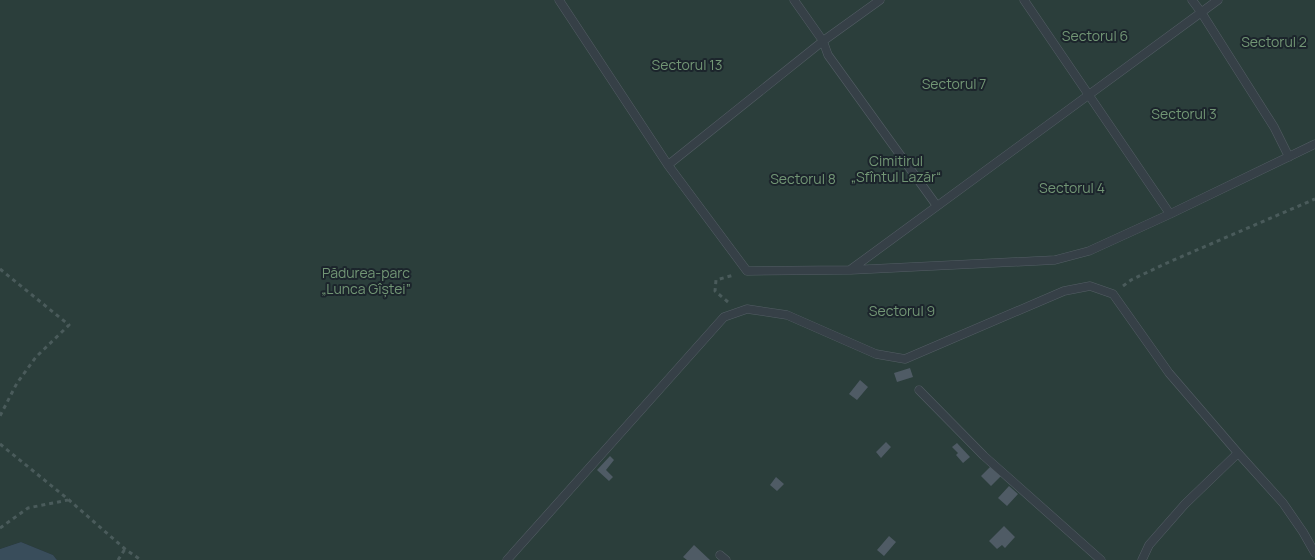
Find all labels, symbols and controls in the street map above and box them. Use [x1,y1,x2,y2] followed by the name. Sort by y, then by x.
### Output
[1062,26,1128,45] park label: Sectorul 6
[1241,32,1307,51] park label: Sectorul 2
[652,55,722,74] park label: Sectorul 13
[922,74,986,93] park label: Sectorul 7
[1151,104,1217,123] park label: Sectorul 3
[851,151,941,186] park label: Cimitirul „Sfîntul Lazăr“
[770,169,836,188] park label: Sectorul 8
[1039,178,1105,197] park label: Sectorul 4
[321,263,411,298] park label: Pădurea-parc „Lunca Gîștei”
[869,301,935,320] park label: Sectorul 9

